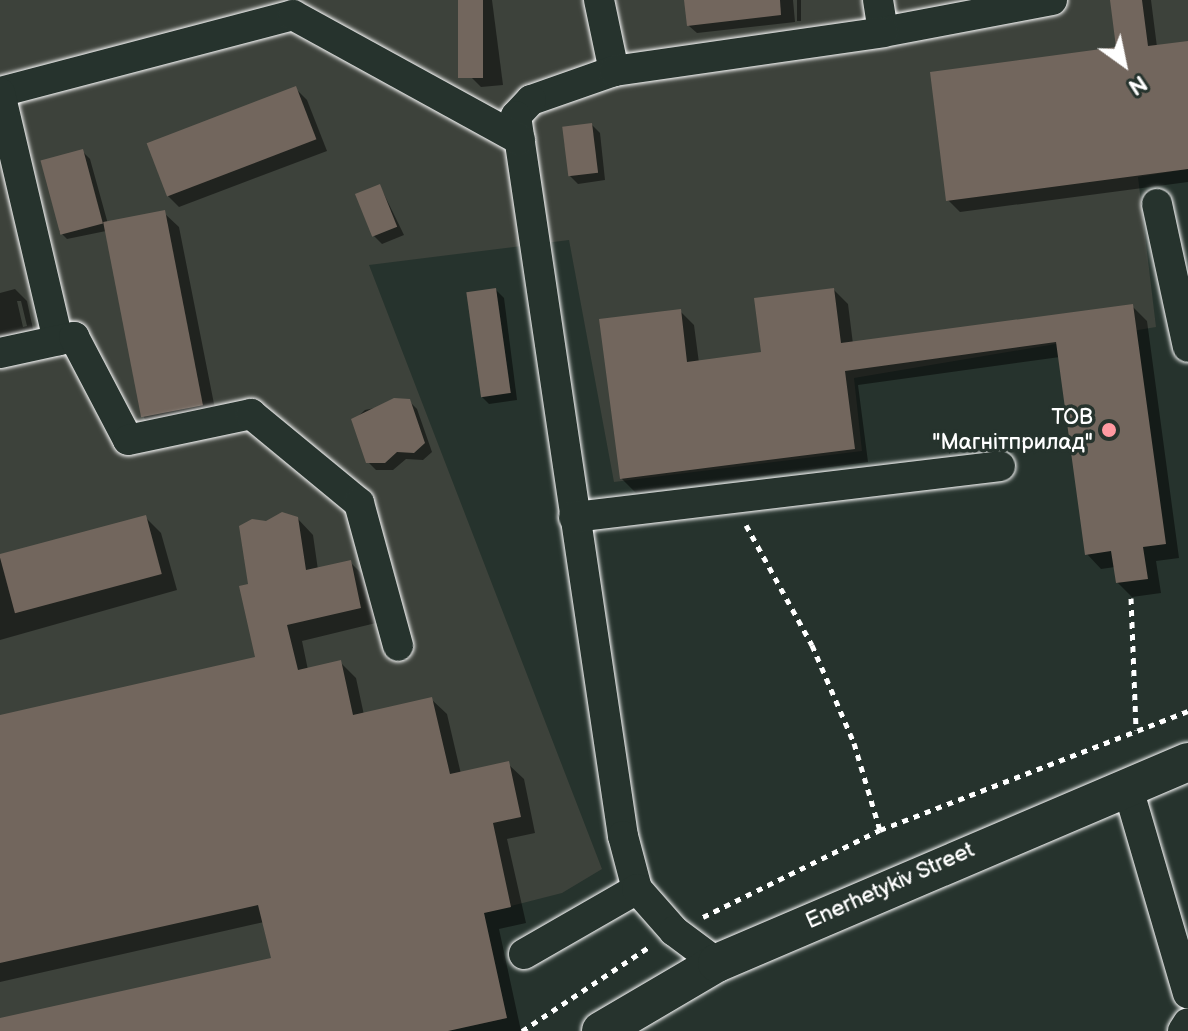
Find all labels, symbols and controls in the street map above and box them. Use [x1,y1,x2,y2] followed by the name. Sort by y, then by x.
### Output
[1084,24,1164,104] north arrow
[1123,69,1152,100] text: N
[932,404,1093,456] place label: ТОВ "Магнітприлад"
[1100,421,1118,439] marker: ТОВ "Магнітприлад"
[802,837,978,935] street label: Enerhetykiv Street

